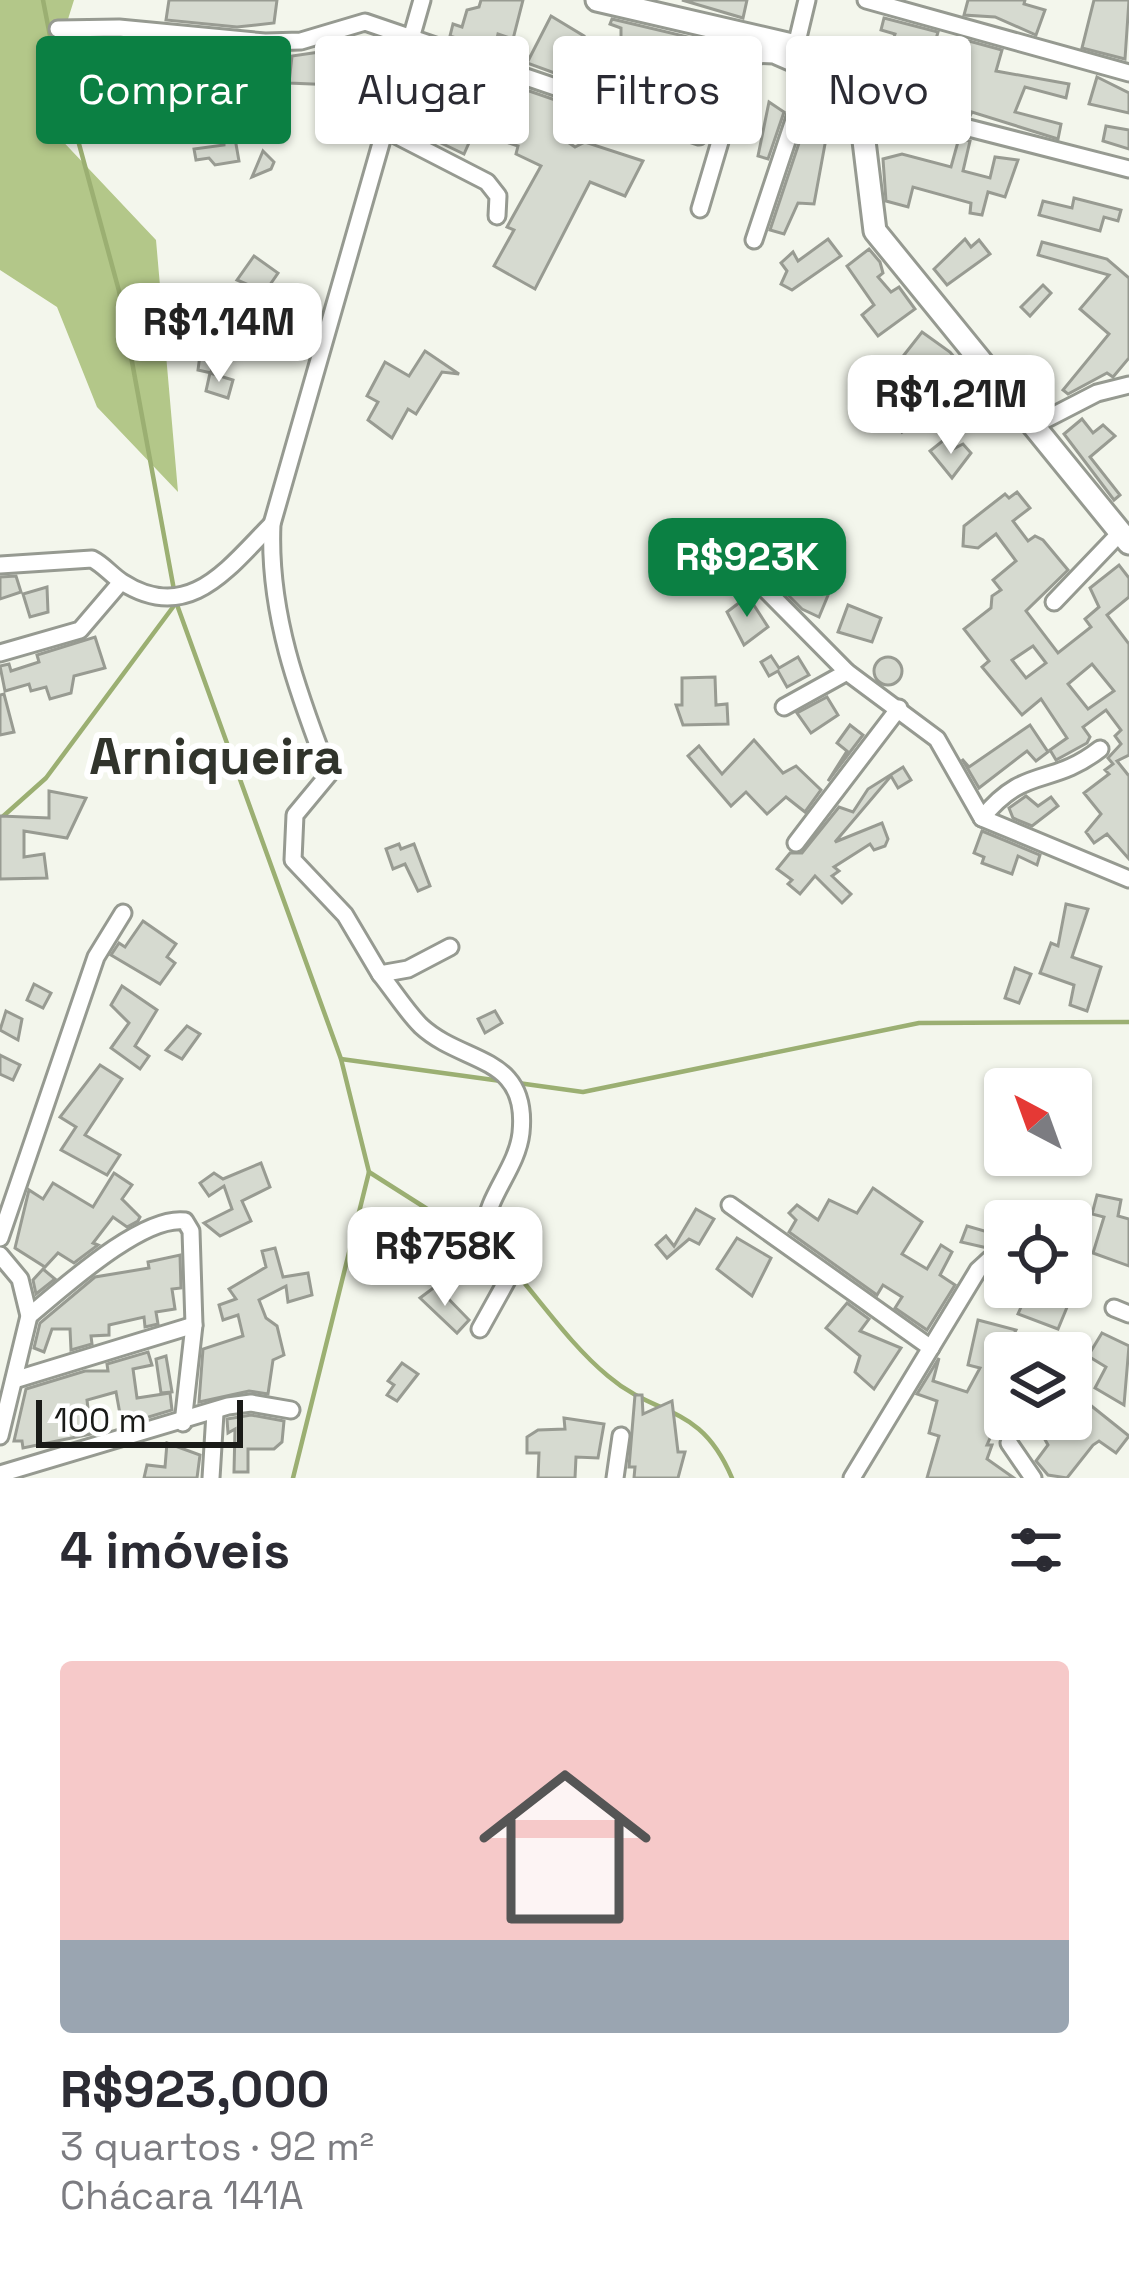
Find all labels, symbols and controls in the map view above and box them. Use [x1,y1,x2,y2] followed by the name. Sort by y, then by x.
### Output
[36,36,291,144] chip: Comprar
[315,36,529,144] chip: Alugar
[553,36,762,144] chip: Filtros
[786,36,971,144] chip: Novo
[108,283,330,385] pin: R$1.14M
[143,297,295,346] text: R$1.14M
[840,355,1062,457] pin: R$1.21M
[875,369,1027,418] text: R$1.21M
[649,518,845,620] pin: R$923K
[675,532,819,581] text: R$923K
[89,724,343,789] district label: Arniqueira
[984,1068,1092,1176] north arrow
[984,1068,1092,1440] map controls
[984,1200,1092,1308] button: locate
[347,1207,543,1309] pin: R$758K
[374,1221,516,1270] text: R$758K
[984,1332,1092,1440] button: layers
[36,1394,243,1447] scale bar
[54,1400,147,1442] text: 100 m
[1003,1517,1069,1583] icon: filters
[60,1518,290,1583] text: 4 imóveis
[457,1739,673,1955] icon: home
[60,2057,330,2122] text: R$923,000
[60,2122,374,2171] text: 3 quartos · 92 m²
[60,2171,304,2220] text: Chácara 141A

